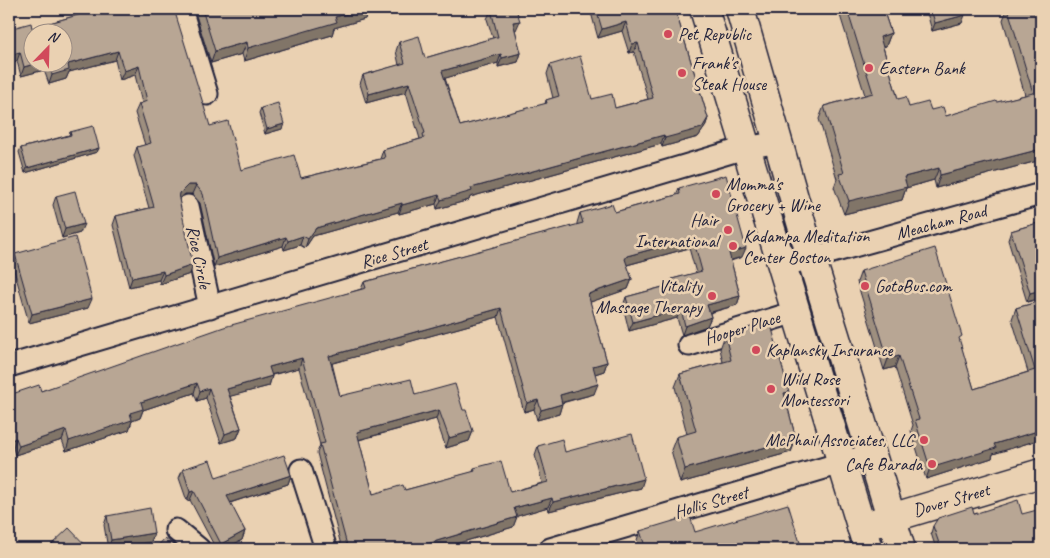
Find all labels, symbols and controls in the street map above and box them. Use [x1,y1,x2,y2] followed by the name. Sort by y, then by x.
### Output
[22,22,72,72] north arrow
[678,23,752,45] place label: Pet Republic
[46,27,62,47] text: N
[662,28,674,40] marker: Pet Republic
[692,52,767,95] place label: Frank's Steak House
[879,57,966,79] place label: Eastern Bank
[863,62,875,74] marker: Eastern Bank
[676,67,688,79] marker: Frank's Steak House
[726,173,821,216] place label: Momma's Grocery + Wine
[710,188,722,200] marker: Momma's Grocery + Wine
[893,199,991,245] street label: Meacham Road
[635,209,721,252] place label: Hair International
[182,224,217,292] street label: Rice Circle
[722,224,734,236] marker: Hair International
[743,225,870,268] place label: Kadampa Meditation Center Boston
[358,232,432,273] street label: Rice Street
[727,240,739,252] marker: Kadampa Meditation Center Boston
[596,275,704,318] place label: Vitality Massage Therapy
[875,275,953,297] place label: GotoBus.com
[859,280,871,292] marker: GotoBus.com
[706,290,718,302] marker: Vitality Massage Therapy
[702,306,784,350] street label: Hooper Place
[766,339,894,361] place label: Kaplansky Insurance
[750,344,762,356] marker: Kaplansky Insurance
[781,368,851,411] place label: Wild Rose Montessori
[765,383,777,395] marker: Wild Rose Montessori
[765,429,916,451] place label: McPhail Associates, LLC
[918,434,930,446] marker: McPhail Associates, LLC
[845,453,924,475] place label: Cafe Barada
[926,458,938,470] marker: Cafe Barada
[910,478,994,521] street label: Dover Street
[672,480,753,523] street label: Hollis Street

